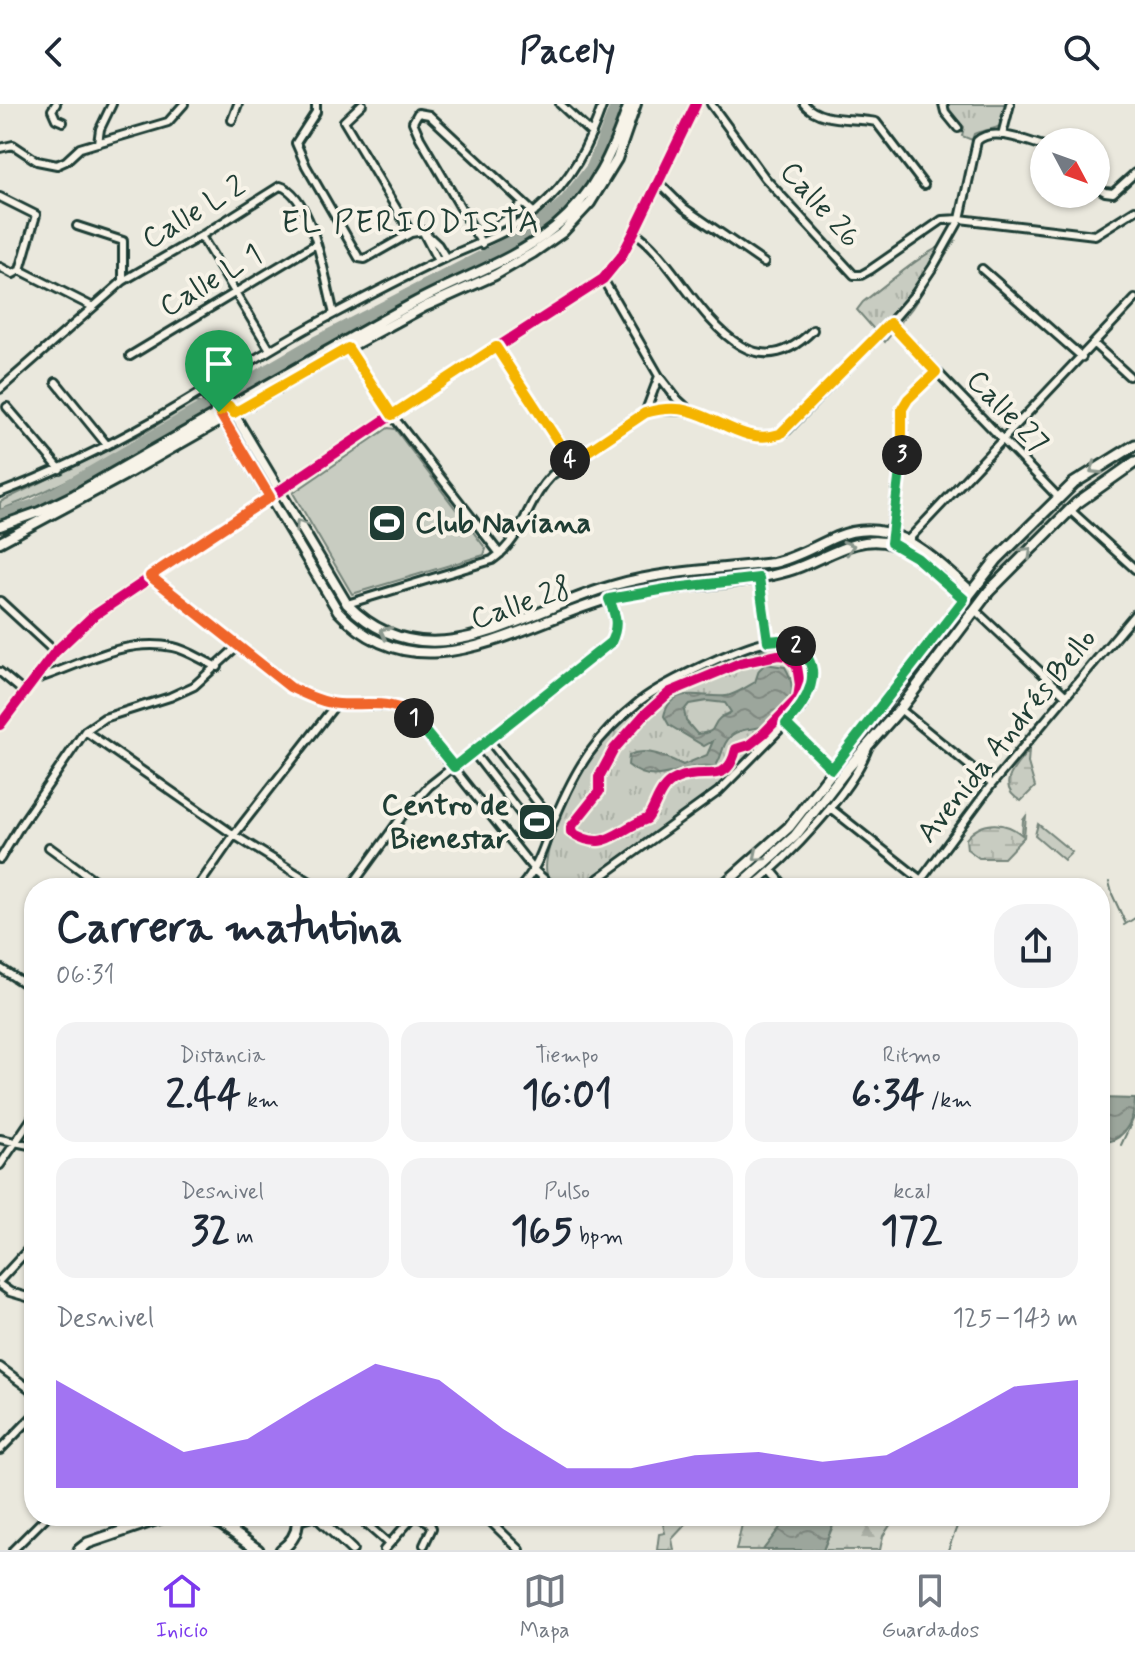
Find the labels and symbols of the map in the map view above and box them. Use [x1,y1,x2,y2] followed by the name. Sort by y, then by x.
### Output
[1030,128,1110,208] north arrow
[771,153,869,257] street label: Calle 26
[135,167,253,259] street label: Calle L 2
[281,202,541,244] district label: EL PERIODISTA
[153,235,269,327] street label: Calle L 1
[185,330,253,412] pin
[957,362,1057,462] street label: Calle 27
[882,435,922,475] pin: 3
[550,440,590,480] pin: 4
[1089,460,1104,475] one-way arrow
[366,502,408,544] sports icon: Club Naviana
[415,504,591,543] place label: Club Naviana
[294,519,310,534] one-way arrow
[841,540,855,556] one-way arrow
[1018,547,1032,562] one-way arrow
[466,569,576,639] street label: Calle 28
[908,621,1106,851] street label: Avenida Andrés Bello
[776,626,816,666] pin: 2
[378,627,393,642] one-way arrow
[394,698,434,738] pin: 1
[382,786,509,859] place label: Centro de Bienestar
[516,801,558,843] sports icon: Centro de Bienestar
[752,846,767,861] one-way arrow

